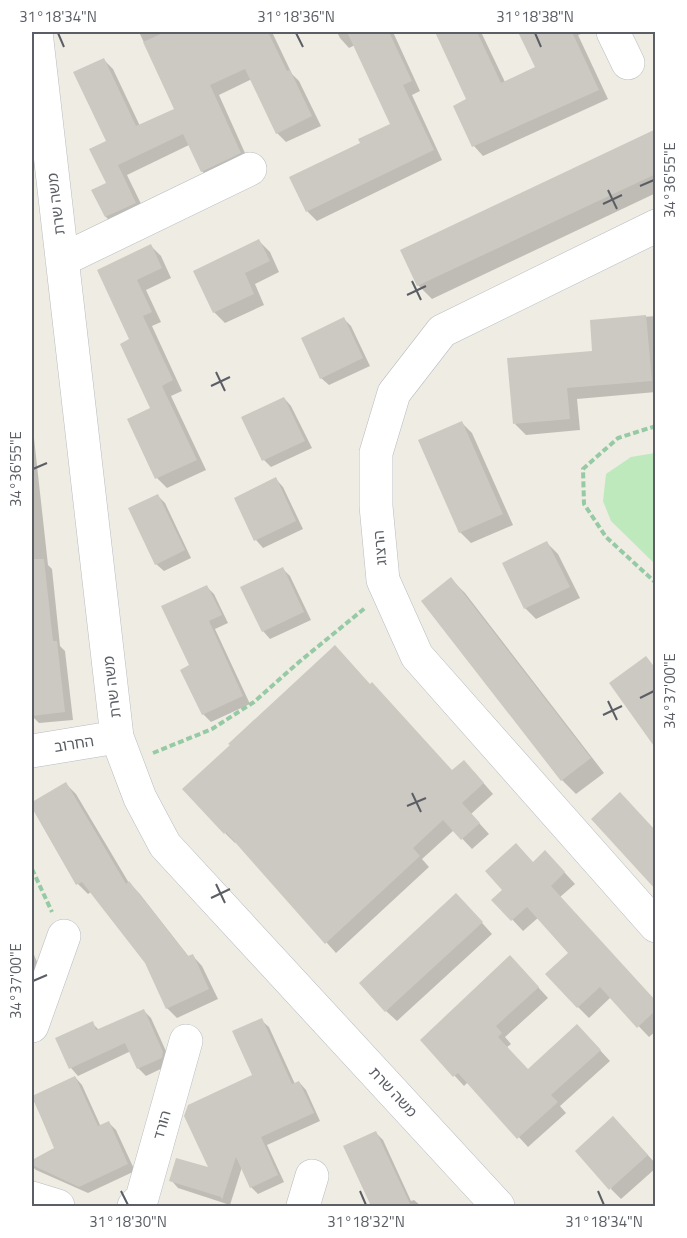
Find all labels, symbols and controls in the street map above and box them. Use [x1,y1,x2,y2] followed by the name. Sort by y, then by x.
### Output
[19,5,97,28] text: 31°18'34"N
[257,5,335,28] text: 31°18'36"N
[496,5,574,28] text: 31°18'38"N
[658,142,681,218] text: 34°36'55"E
[40,172,71,236] street label: משה שרת
[4,431,27,507] text: 34°36'55"E
[366,529,393,567] street label: הרצוג
[658,653,681,729] text: 34°37'00"E
[96,655,127,719] street label: משה שרת
[52,729,96,758] street label: החרוב
[4,943,27,1019] text: 34°37'00"E
[364,1061,423,1122] street label: משה שרת
[146,1107,177,1142] street label: הורד
[89,1210,167,1233] text: 31°18'30"N
[327,1210,405,1233] text: 31°18'32"N
[565,1210,643,1233] text: 31°18'34"N

